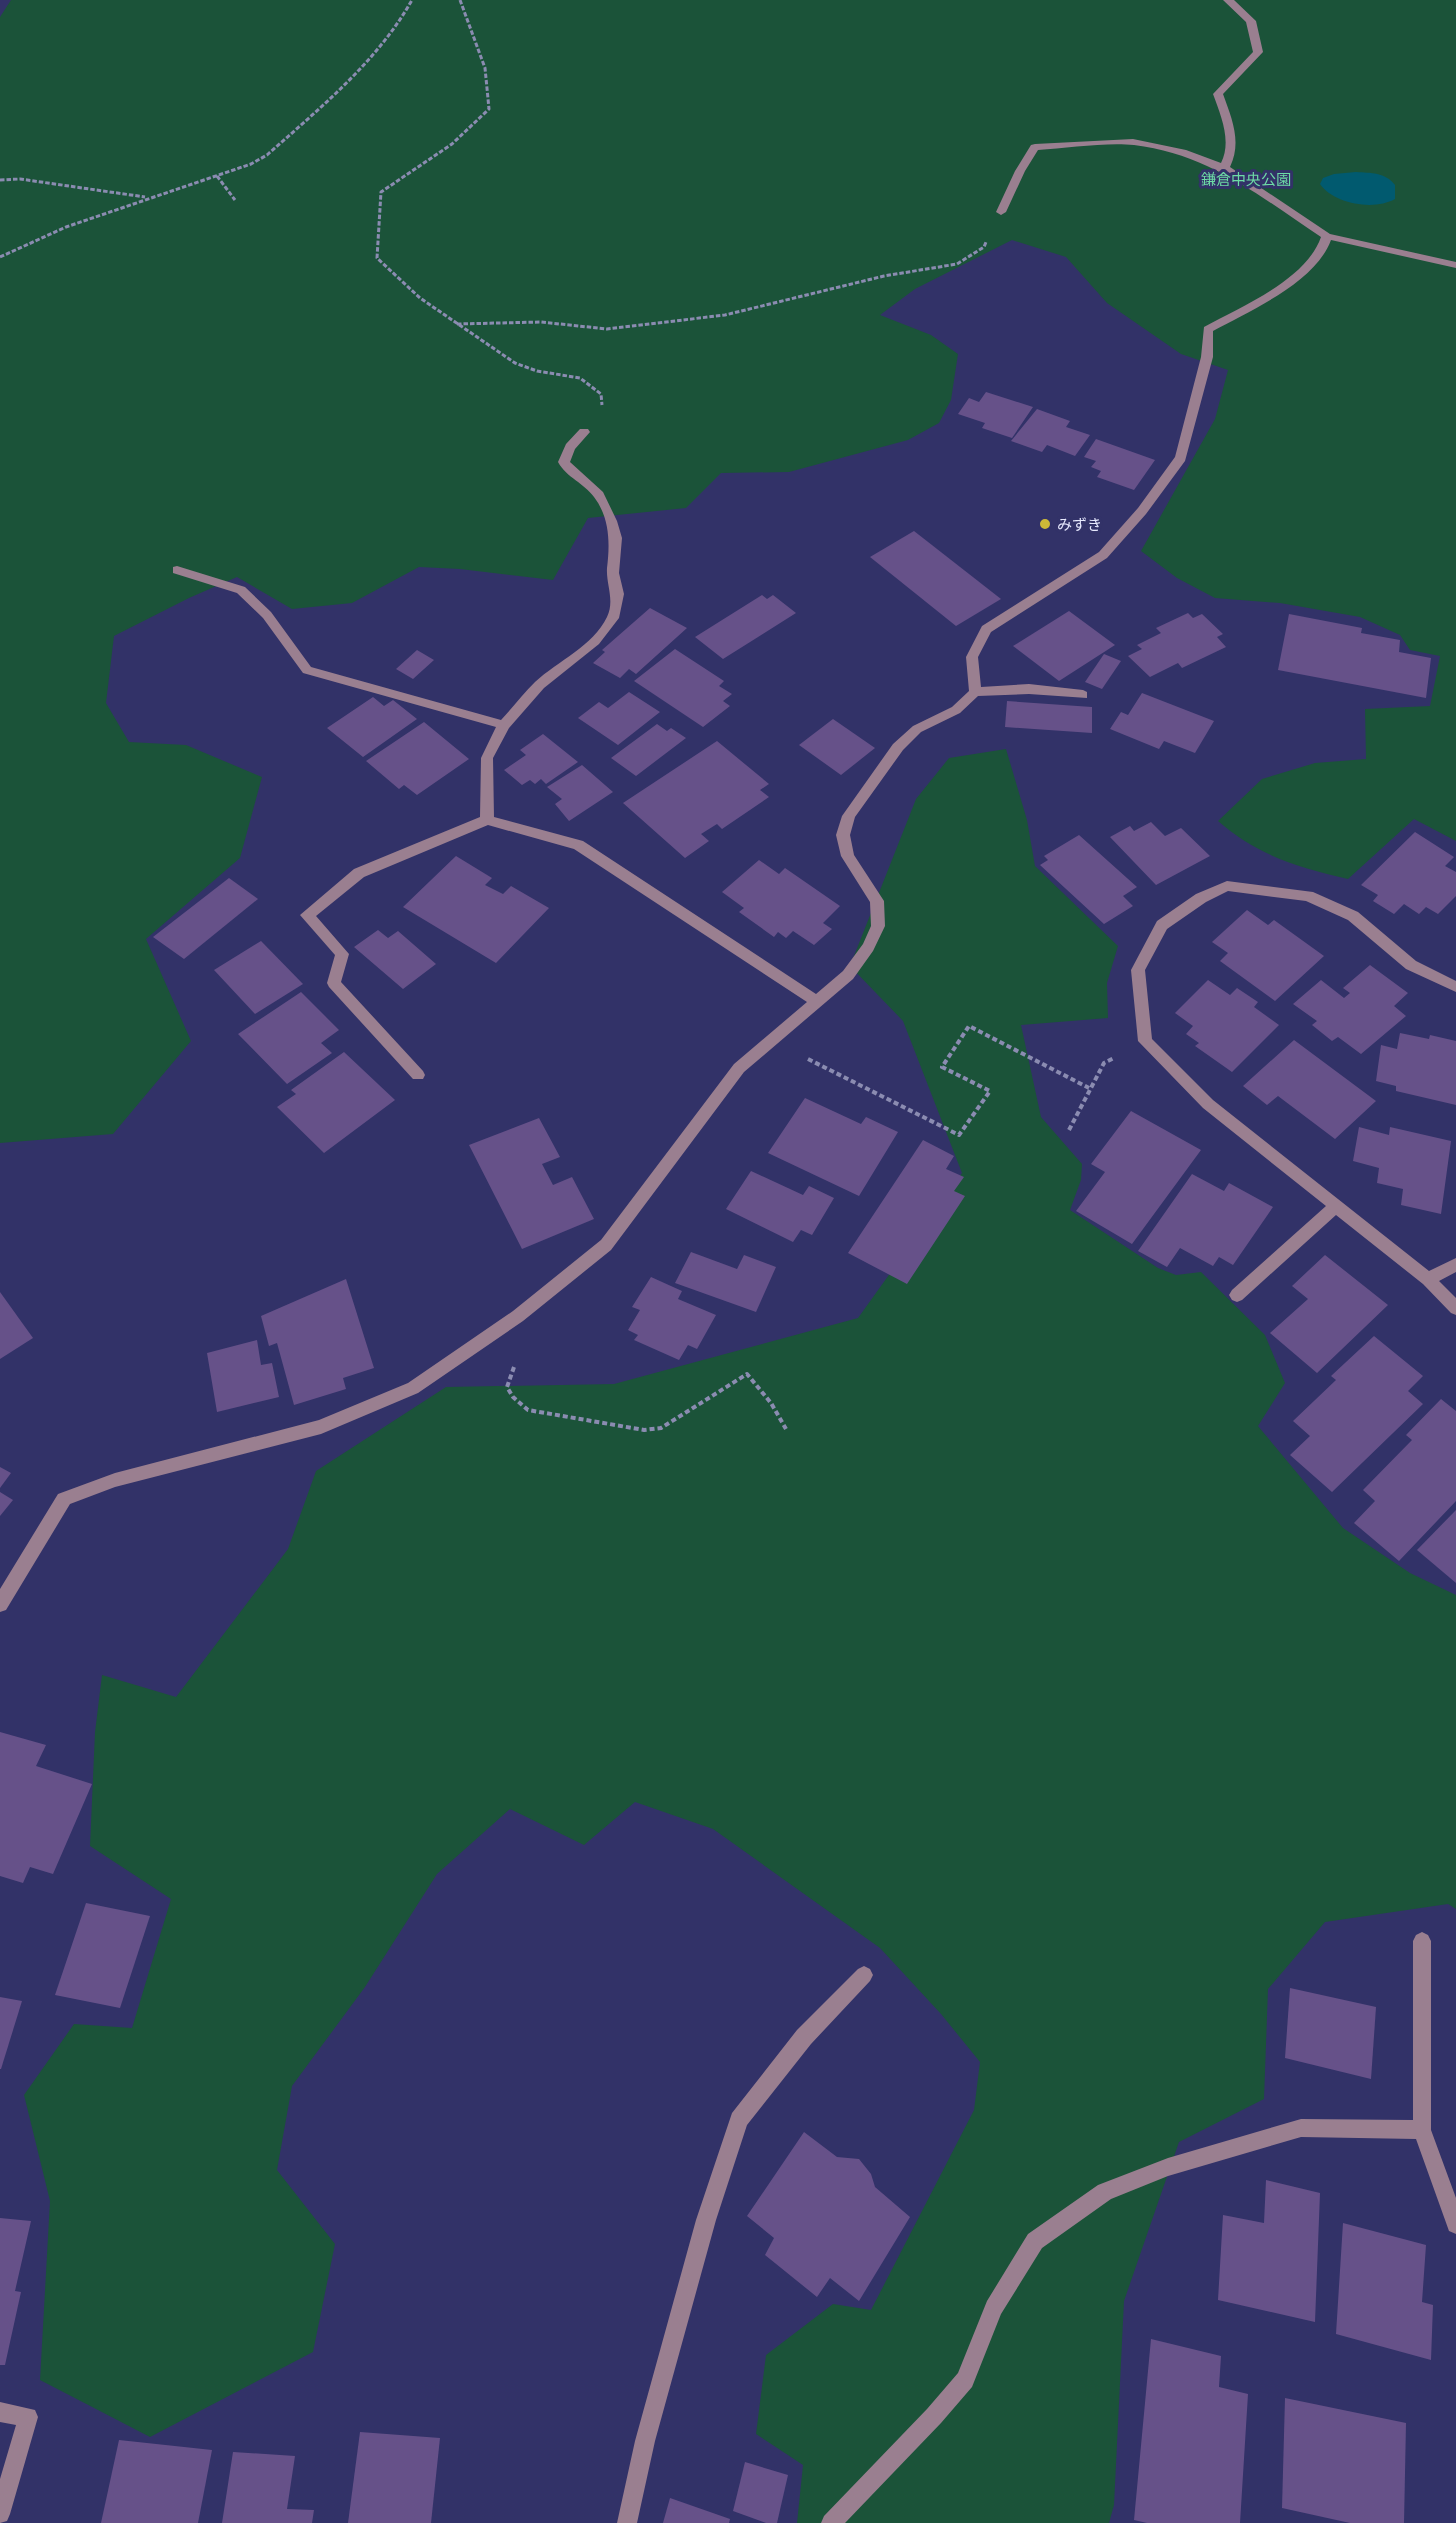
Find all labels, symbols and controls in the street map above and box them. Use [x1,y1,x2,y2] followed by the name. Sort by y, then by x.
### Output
[1201,171,1291,188] park label: 鎌倉中央公園
[1057,516,1102,533] place label: みずき
[1038,517,1052,531] marker: みずき

